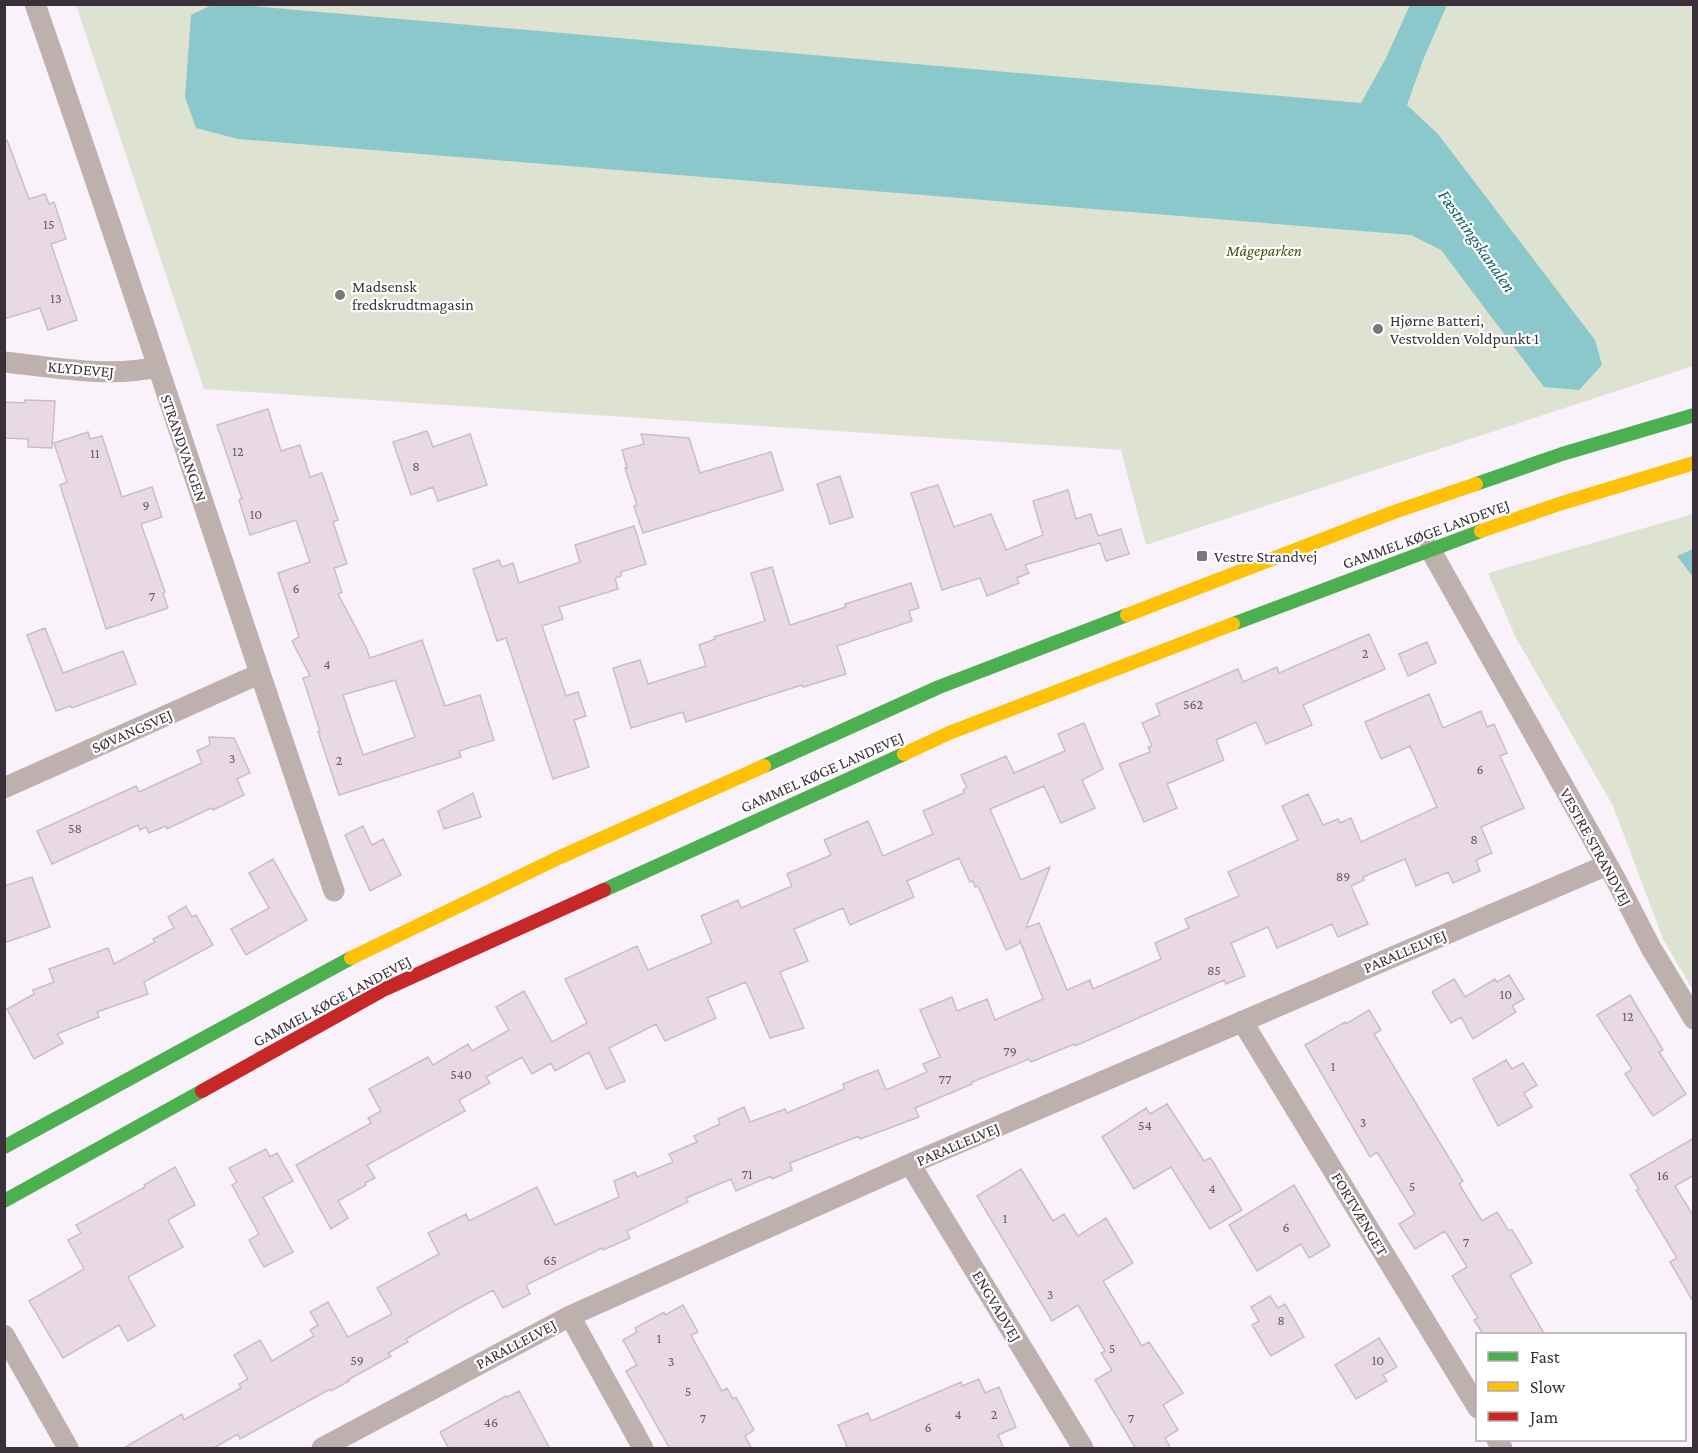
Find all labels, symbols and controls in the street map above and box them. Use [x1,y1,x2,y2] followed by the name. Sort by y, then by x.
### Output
[1434,186,1520,296] water label: Fæstningskanalen
[43,216,55,232] house number: 15
[1225,242,1302,260] park label: Mågeparken
[352,278,474,314] place label: Madsensk fredskrudtmagasin
[333,288,347,302] marker: Madsensk fredskrudtmagasin
[50,290,62,306] house number: 13
[1390,312,1539,348] place label: Hjørne Batteri, Vestvolden Voldpunkt 1
[1371,322,1385,336] marker: Hjørne Batteri, Vestvolden Voldpunkt 1
[47,358,115,381] street label: KLYDEVEJ
[158,392,210,504] street label: STRANDVANGEN
[232,443,244,459] house number: 12
[90,445,100,461] house number: 11
[412,458,420,474] house number: 8
[1340,496,1512,573] street label: GAMMEL KØGE LANDEVEJ
[142,497,150,513] house number: 9
[250,506,262,522] house number: 10
[1214,548,1317,566] place label: Vestre Strandvej
[1195,549,1209,563] marker: Vestre Strandvej
[292,580,300,596] house number: 6
[149,588,156,604] house number: 7
[1362,645,1369,661] house number: 2
[323,656,331,672] house number: 4
[1183,696,1203,712] house number: 562
[89,706,175,757] street label: SØVANGSVEJ
[738,728,907,817] street label: GAMMEL KØGE LANDEVEJ
[229,750,235,766] house number: 3
[336,752,343,768] house number: 2
[1476,761,1484,777] house number: 6
[1556,785,1635,909] street label: VESTRE STRANDVEJ
[68,820,82,836] house number: 58
[1470,831,1478,847] house number: 8
[1336,868,1350,884] house number: 89
[1361,926,1450,977] street label: PARALLELVEJ
[250,952,414,1051] street label: GAMMEL KØGE LANDEVEJ
[1207,962,1221,978] house number: 85
[1500,986,1512,1002] house number: 10
[1622,1008,1634,1024] house number: 12
[1003,1043,1017,1059] house number: 79
[1331,1058,1336,1074] house number: 1
[450,1066,472,1082] house number: 540
[939,1071,952,1087] house number: 77
[1360,1114,1366,1130] house number: 3
[1138,1117,1152,1133] house number: 54
[914,1119,1003,1170] street label: PARALLELVEJ
[741,1166,753,1182] house number: 71
[1657,1167,1669,1183] house number: 16
[1328,1169,1392,1259] street label: FORTVÆNGET
[1409,1178,1415,1194] house number: 5
[1208,1180,1216,1196] house number: 4
[1003,1210,1008,1226] house number: 1
[1282,1219,1290,1235] house number: 6
[1463,1234,1470,1250] house number: 7
[543,1252,557,1268] house number: 65
[968,1267,1025,1345] street label: ENGVADVEJ
[1047,1286,1053,1302] house number: 3
[1277,1312,1285,1328] house number: 8
[473,1316,560,1373] street label: PARALLELVEJ
[657,1330,662,1346] house number: 1
[1476,1333,1686,1441] legend
[1109,1340,1115,1356] house number: 5
[1530,1347,1561,1367] text: Fast
[350,1352,364,1368] house number: 59
[1372,1352,1384,1368] house number: 10
[668,1353,674,1369] house number: 3
[1530,1377,1566,1397] text: Slow
[685,1383,691,1399] house number: 5
[954,1406,962,1422] house number: 4
[991,1406,998,1422] house number: 2
[1528,1407,1559,1427] text: Jam
[700,1410,707,1426] house number: 7
[1128,1410,1135,1426] house number: 7
[484,1414,498,1430] house number: 46
[924,1419,932,1435] house number: 6

